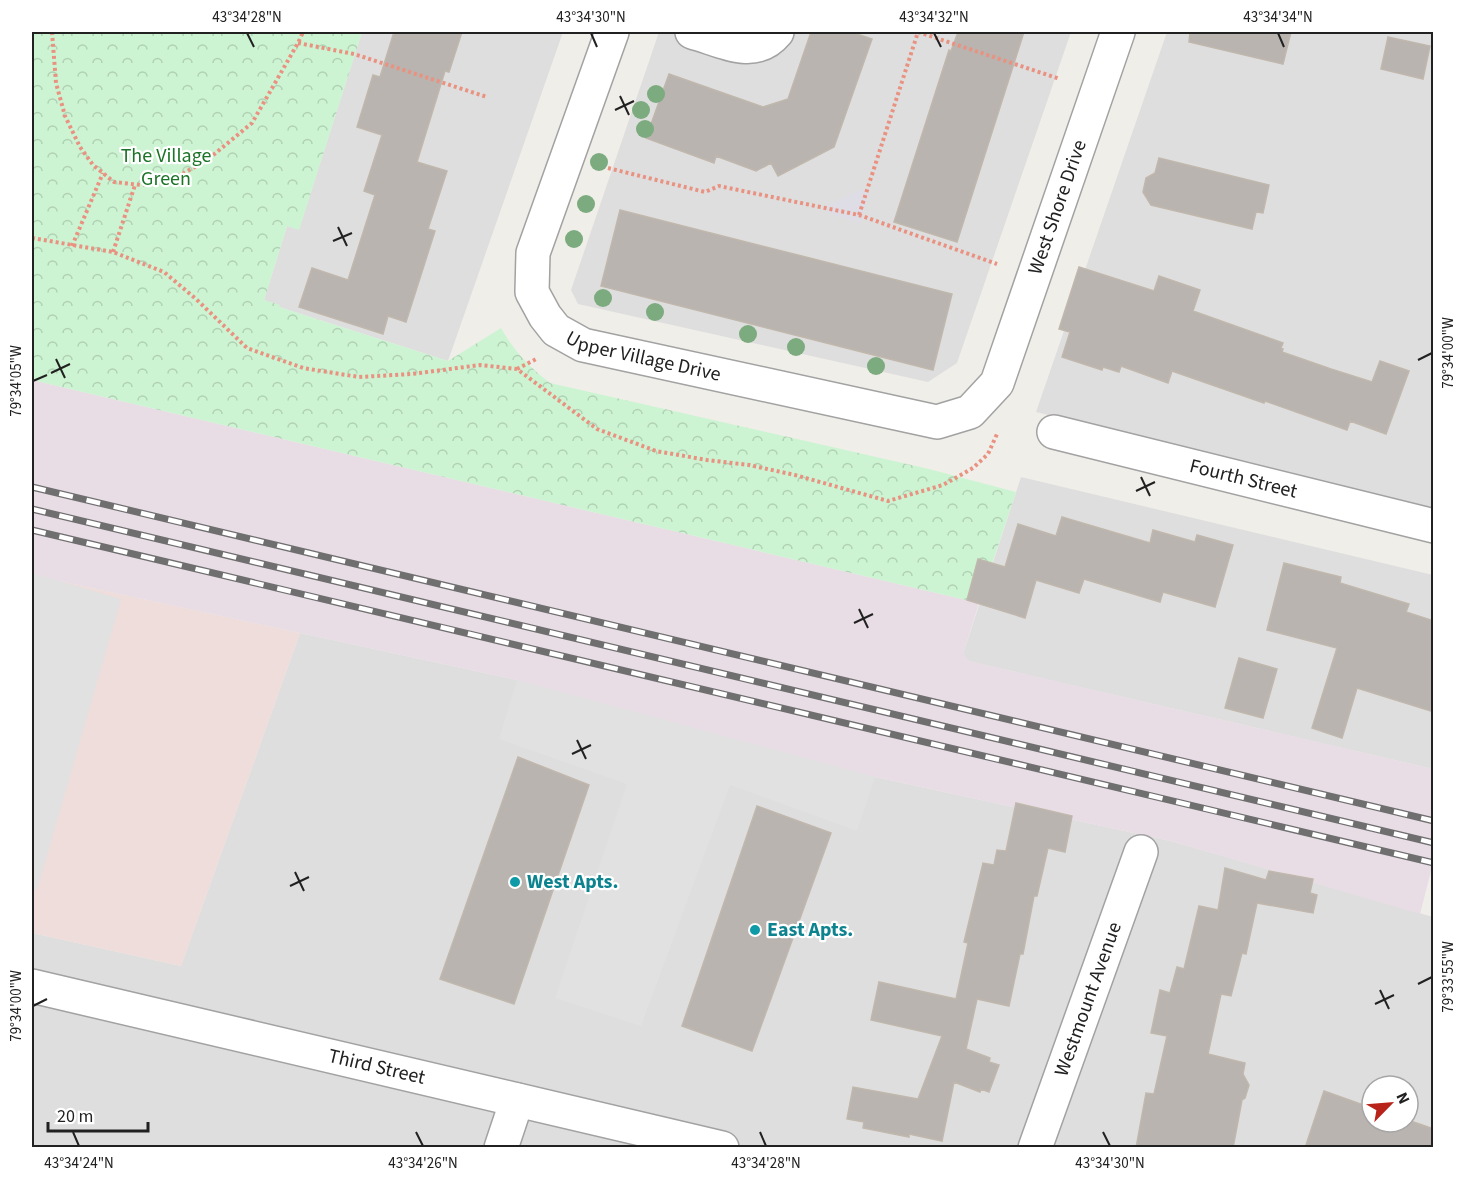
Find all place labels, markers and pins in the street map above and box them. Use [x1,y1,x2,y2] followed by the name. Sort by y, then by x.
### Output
[527,868,618,896] place label: West Apts.
[508,875,522,889] marker: West Apts.
[767,916,853,944] place label: East Apts.
[748,923,762,937] marker: East Apts.

